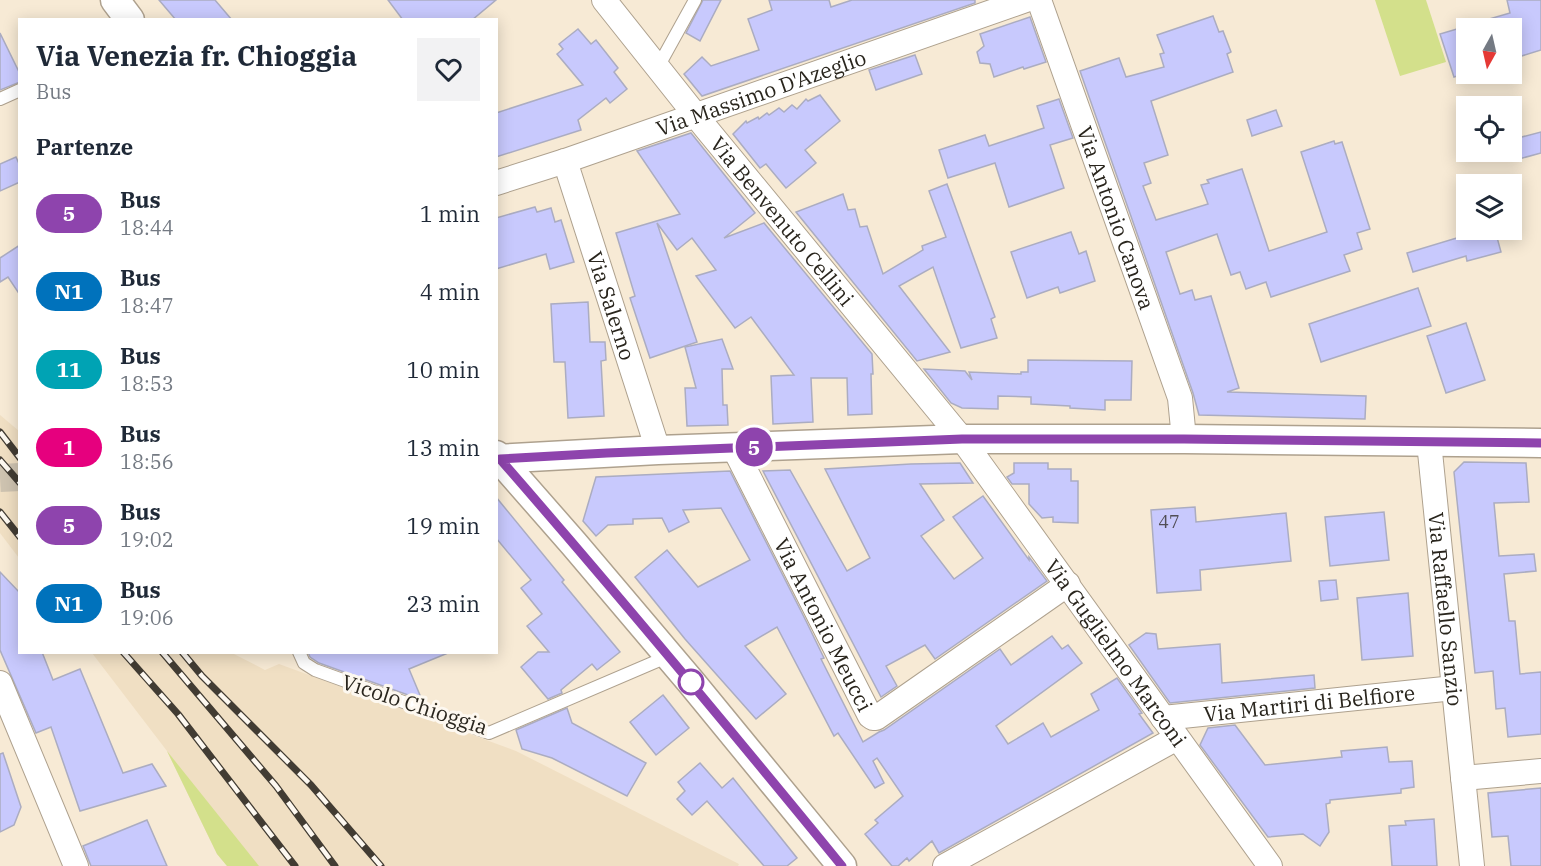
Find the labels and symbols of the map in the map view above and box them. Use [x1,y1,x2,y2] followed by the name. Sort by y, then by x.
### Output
[1456,18,1522,84] north arrow
[652,43,870,142] street label: Via Massimo D'Azeglio
[1071,122,1162,313] street label: Via Antonio Canova
[704,130,861,312] street label: Via Benvenuto Cellini
[581,248,642,364] street label: Via Salerno
[734,428,774,466] line badge: 5
[1158,510,1180,533] house number: 47
[1422,511,1470,707] street label: Via Raffaello Sanzio
[768,533,879,716] street label: Via Antonio Meucci
[1039,553,1193,752] street label: Via Guglielmo Marconi
[339,667,491,741] street label: Vicolo Chioggia
[678,669,704,695] unlabelled marker
[1202,678,1416,728] street label: Via Martiri di Belfiore

